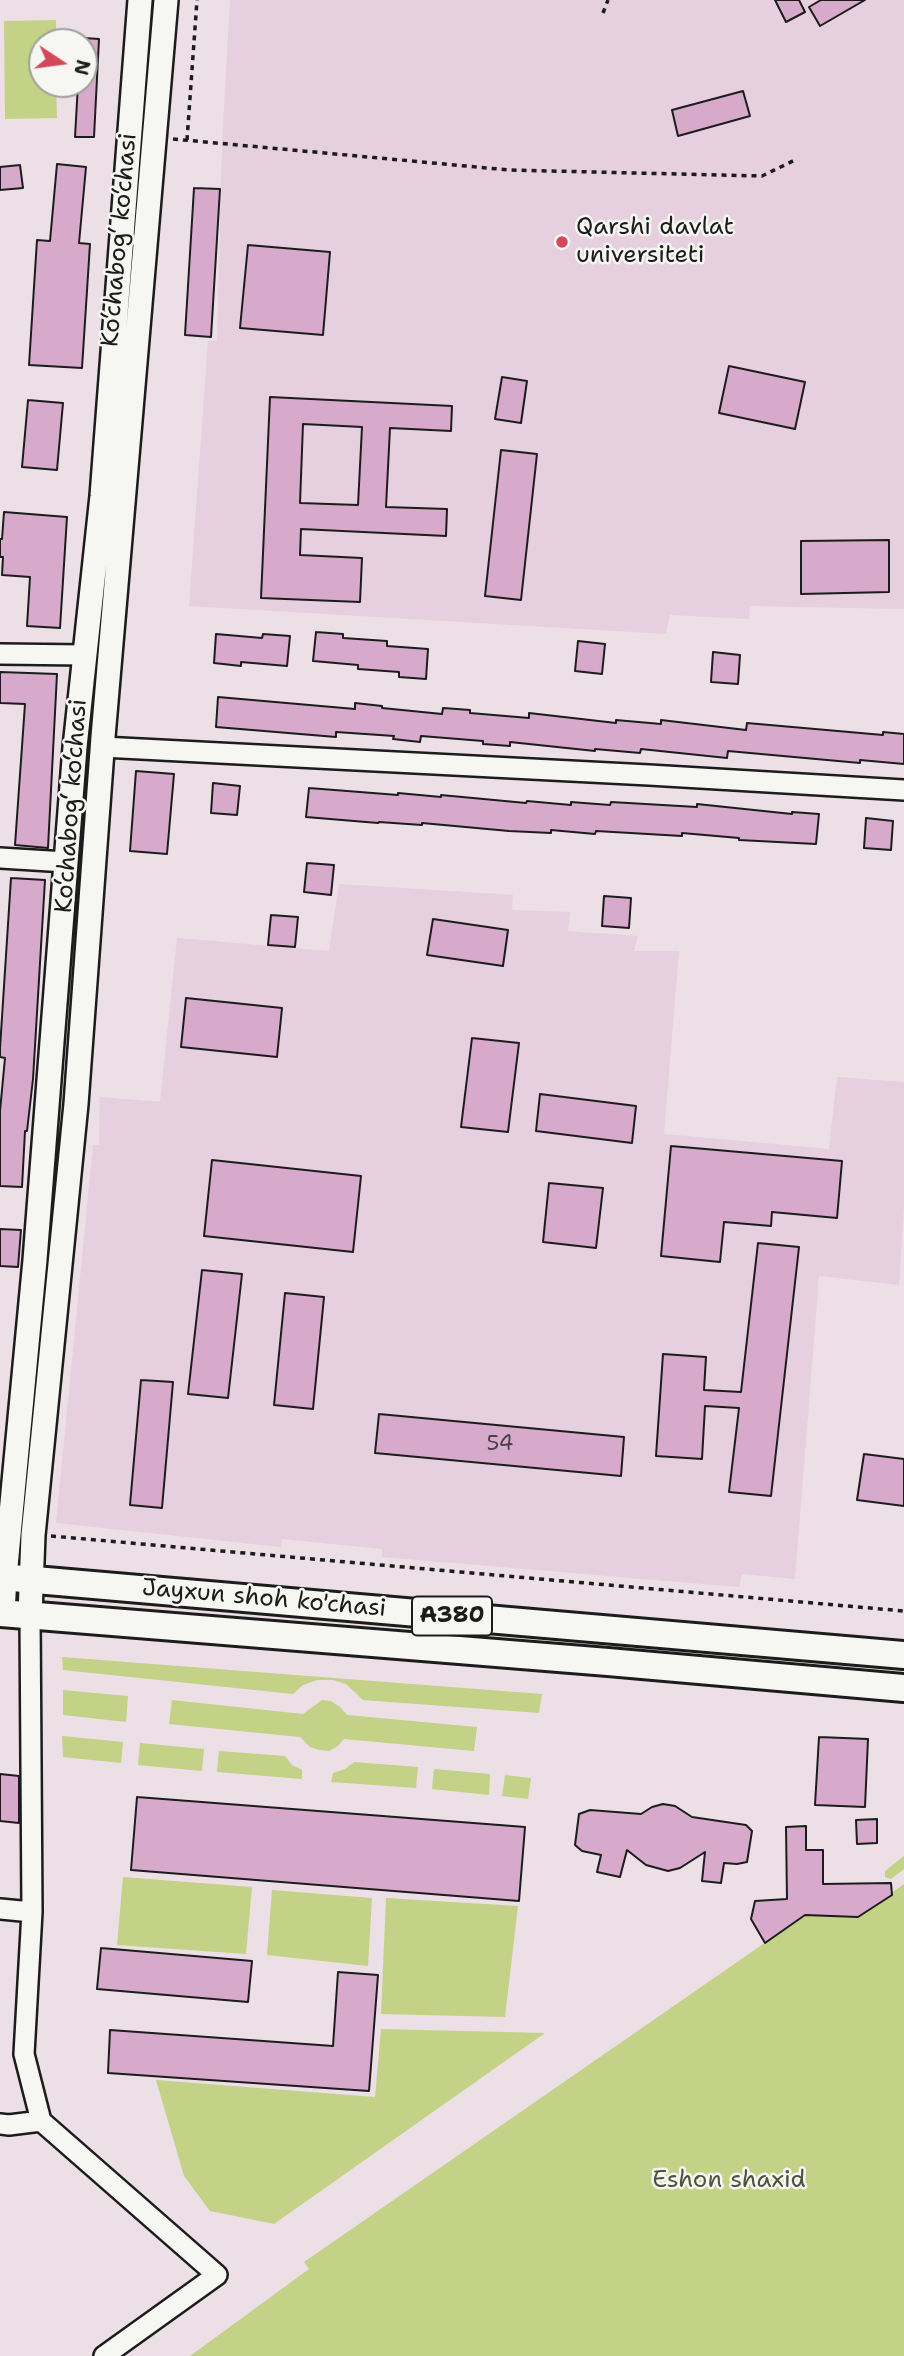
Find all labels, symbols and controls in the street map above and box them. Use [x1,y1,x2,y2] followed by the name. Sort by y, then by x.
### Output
[28,28,98,98] north arrow
[68,57,96,78] text: N
[96,132,144,348] street label: Ko‘chabog‘ ko‘chasi
[576,214,734,270] place label: Qarshi davlat universiteti
[554,234,570,250] marker: Qarshi davlat universiteti
[50,698,94,914] street label: Ko‘chabog‘ ko‘chasi
[486,1432,514,1458] house number: 54
[141,1574,387,1624] street label: Jayxun shoh ko'chasi
[412,1596,492,1636] road number: A380
[652,2167,806,2195] park label: Eshon shaxid

